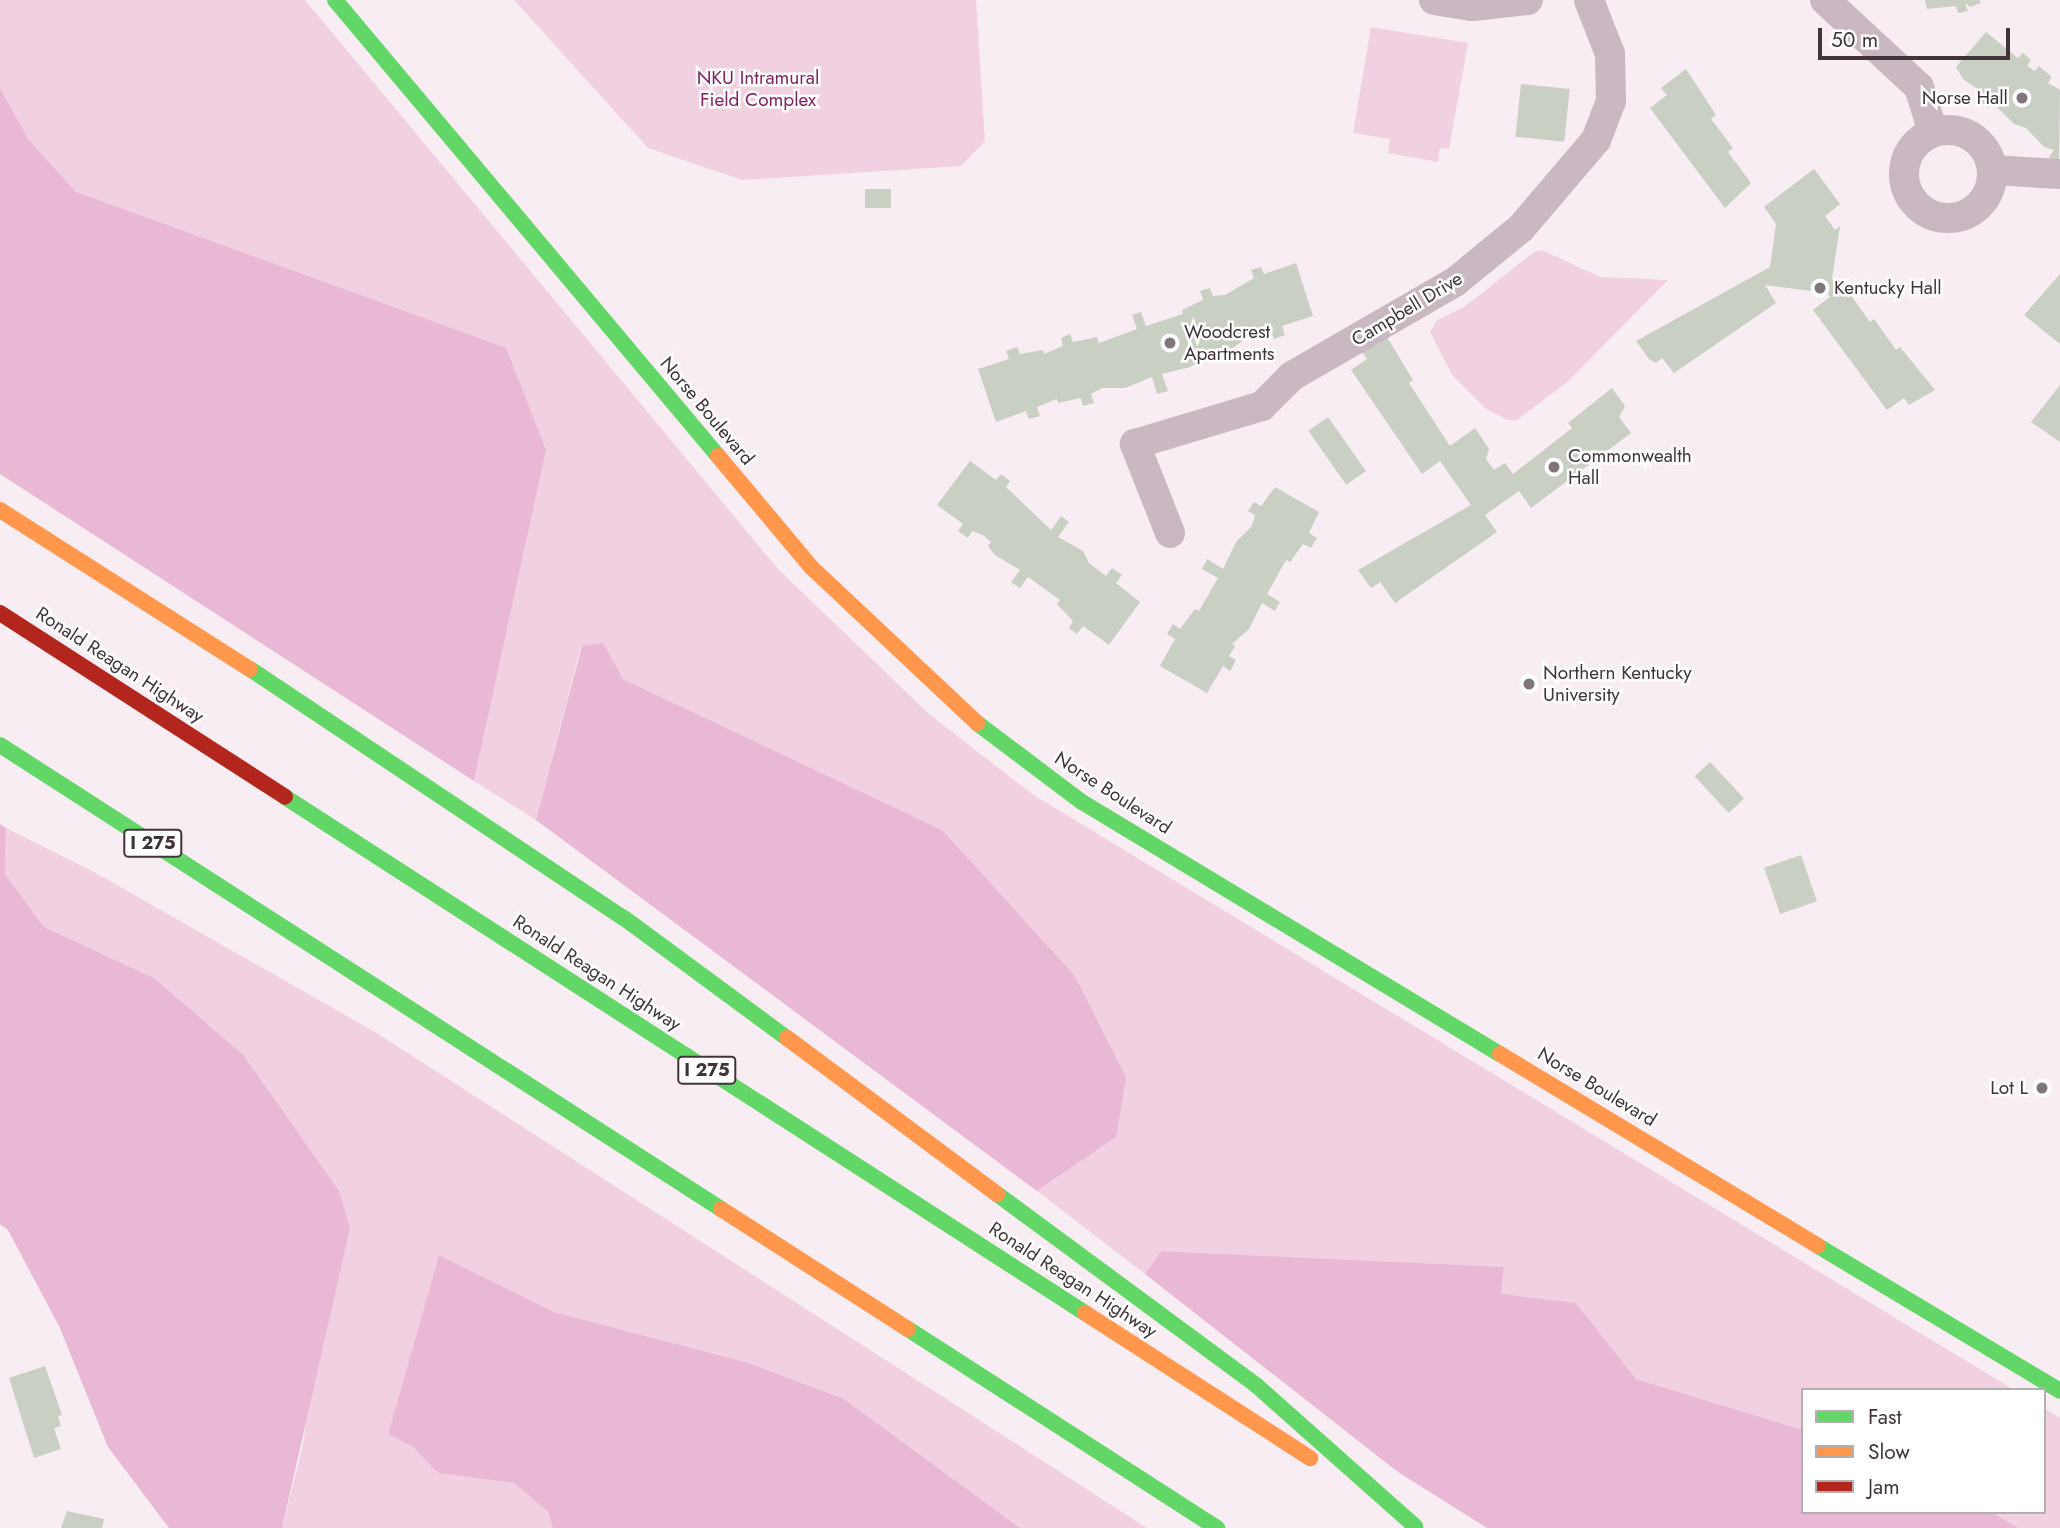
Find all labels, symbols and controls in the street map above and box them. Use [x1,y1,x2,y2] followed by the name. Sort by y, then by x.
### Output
[1822,14,2014,58] scale bar
[1831,25,1878,55] text: 50 m
[697,67,819,111] park label: NKU Intramural Field Complex
[1922,87,2008,109] place label: Norse Hall
[2014,90,2030,106] marker: Norse Hall
[1348,267,1466,351] street label: Campbell Drive
[1834,277,1942,299] place label: Kentucky Hall
[1812,280,1828,296] marker: Kentucky Hall
[1184,321,1274,365] place label: Woodcrest Apartments
[1162,335,1178,351] marker: Woodcrest Apartments
[655,352,759,470] street label: Norse Boulevard
[1568,445,1692,489] place label: Commonwealth Hall
[1546,459,1562,475] marker: Commonwealth Hall
[32,602,208,728] street label: Ronald Reagan Highway
[1543,662,1692,706] place label: Northern Kentucky University
[1521,676,1537,692] marker: Northern Kentucky University
[1050,747,1176,839] street label: Norse Boulevard
[123,828,183,858] road number: I 275
[509,910,685,1036] street label: Ronald Reagan Highway
[1534,1043,1660,1131] street label: Norse Boulevard
[677,1056,737,1084] road number: I 275
[1990,1077,2028,1099] place label: Lot L
[2034,1080,2050,1096] marker: Lot L
[985,1217,1161,1343] street label: Ronald Reagan Highway
[1801,1388,2046,1514] legend
[1868,1402,1901,1432] text: Fast
[1868,1437,1910,1467] text: Slow
[1868,1472,1900,1502] text: Jam

